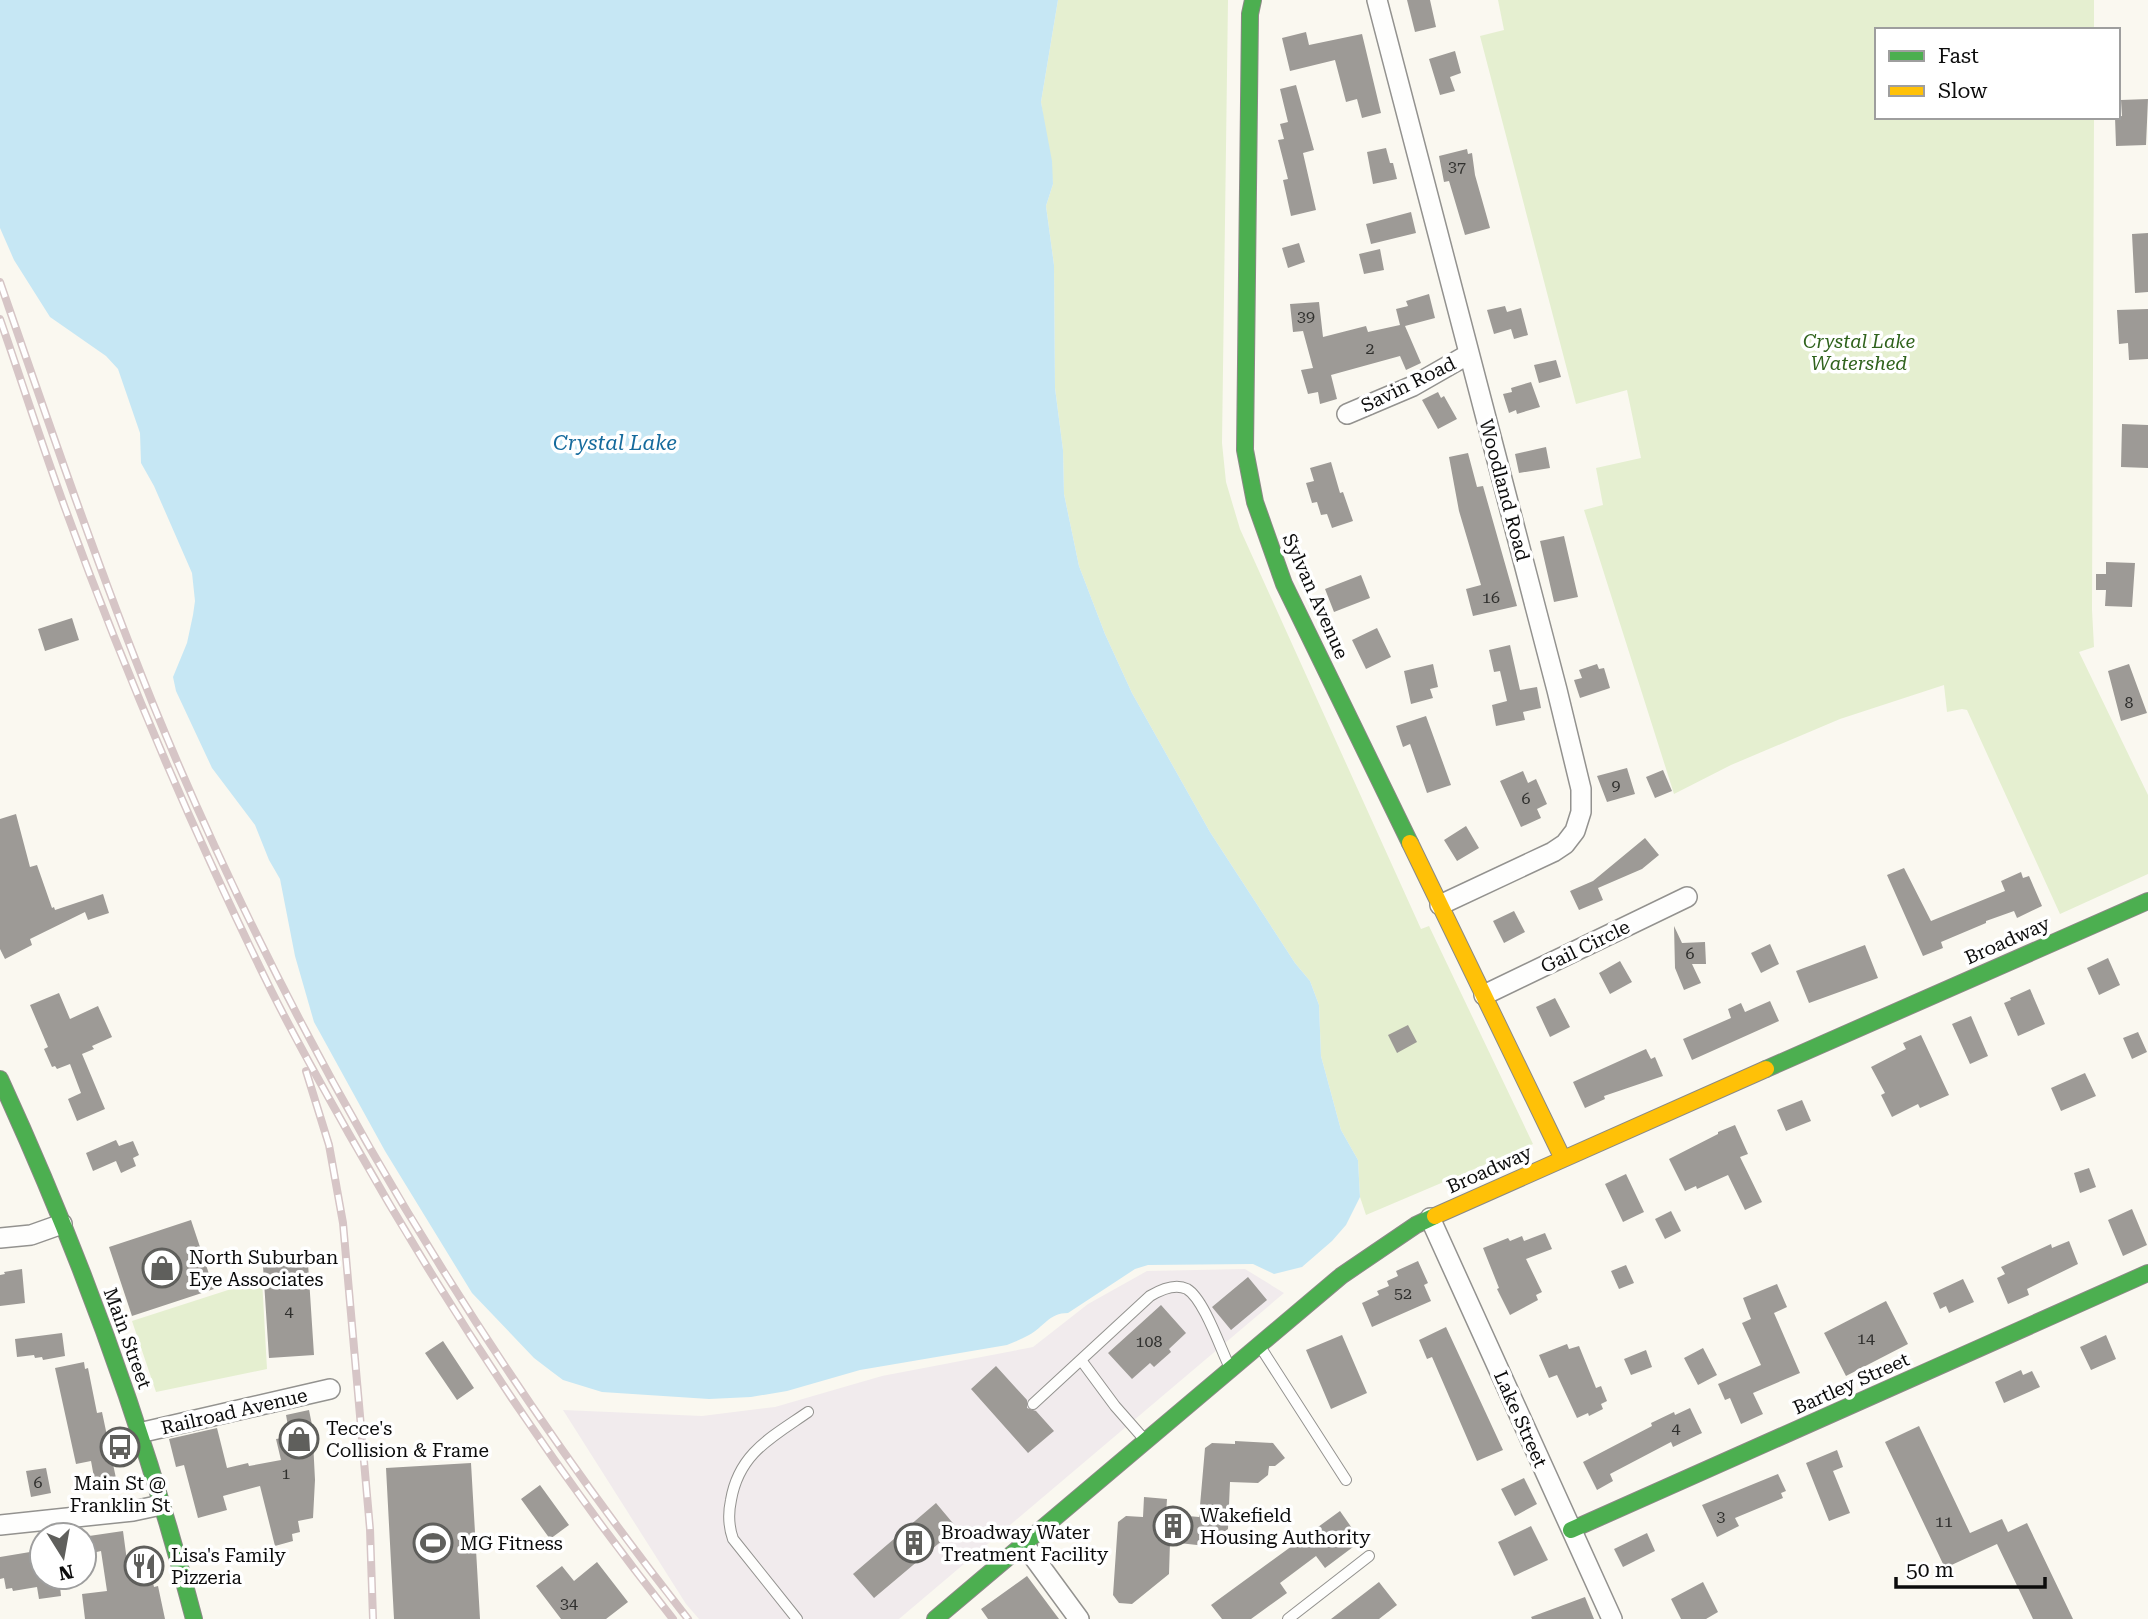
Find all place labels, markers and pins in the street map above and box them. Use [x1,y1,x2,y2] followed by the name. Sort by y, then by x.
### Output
[189,1246,338,1291] place label: North Suburban Eye Associates
[141,1247,183,1289] shop icon: North Suburban Eye Associates
[326,1417,489,1462] place label: Tecce's Collision & Frame
[278,1418,320,1460] shop icon: Tecce's Collision & Frame
[99,1426,141,1468] bus stop icon: Main St @ Franklin St
[70,1472,170,1517] place label: Main St @ Franklin St
[1200,1504,1371,1549] place label: Wakefield Housing Authority
[1152,1505,1194,1547] building icon: Wakefield Housing Authority
[941,1521,1109,1566] place label: Broadway Water Treatment Facility
[412,1522,454,1564] sports icon: MG Fitness
[893,1522,935,1564] building icon: Broadway Water Treatment Facility
[460,1532,563,1555] place label: MG Fitness
[171,1544,287,1589] place label: Lisa's Family Pizzeria
[123,1545,165,1587] restaurant icon: Lisa's Family Pizzeria

